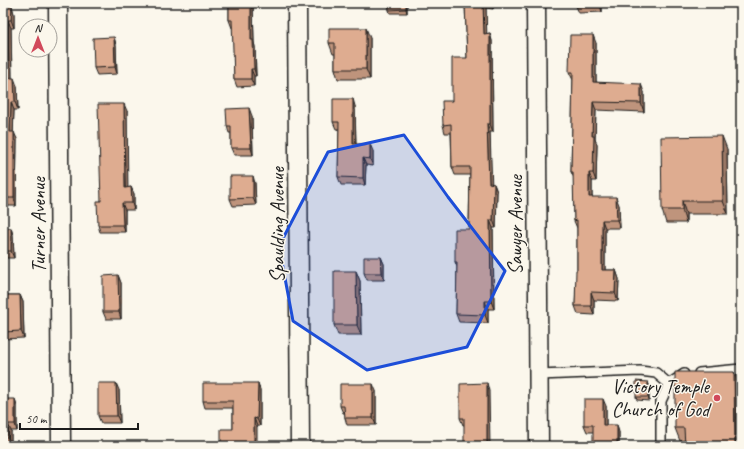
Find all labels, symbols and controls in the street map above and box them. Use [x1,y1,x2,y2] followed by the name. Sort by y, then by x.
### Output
[18,18,58,58] north arrow
[35,21,44,35] text: N
[265,166,290,283] street label: Spaulding Avenue
[503,174,528,275] street label: Sawyer Avenue
[26,176,51,273] street label: Turner Avenue
[612,374,712,422] place label: Victory Temple Church of God
[712,393,722,403] marker: Victory Temple Church of God
[20,405,138,431] scale bar
[26,411,48,427] text: 50 m

